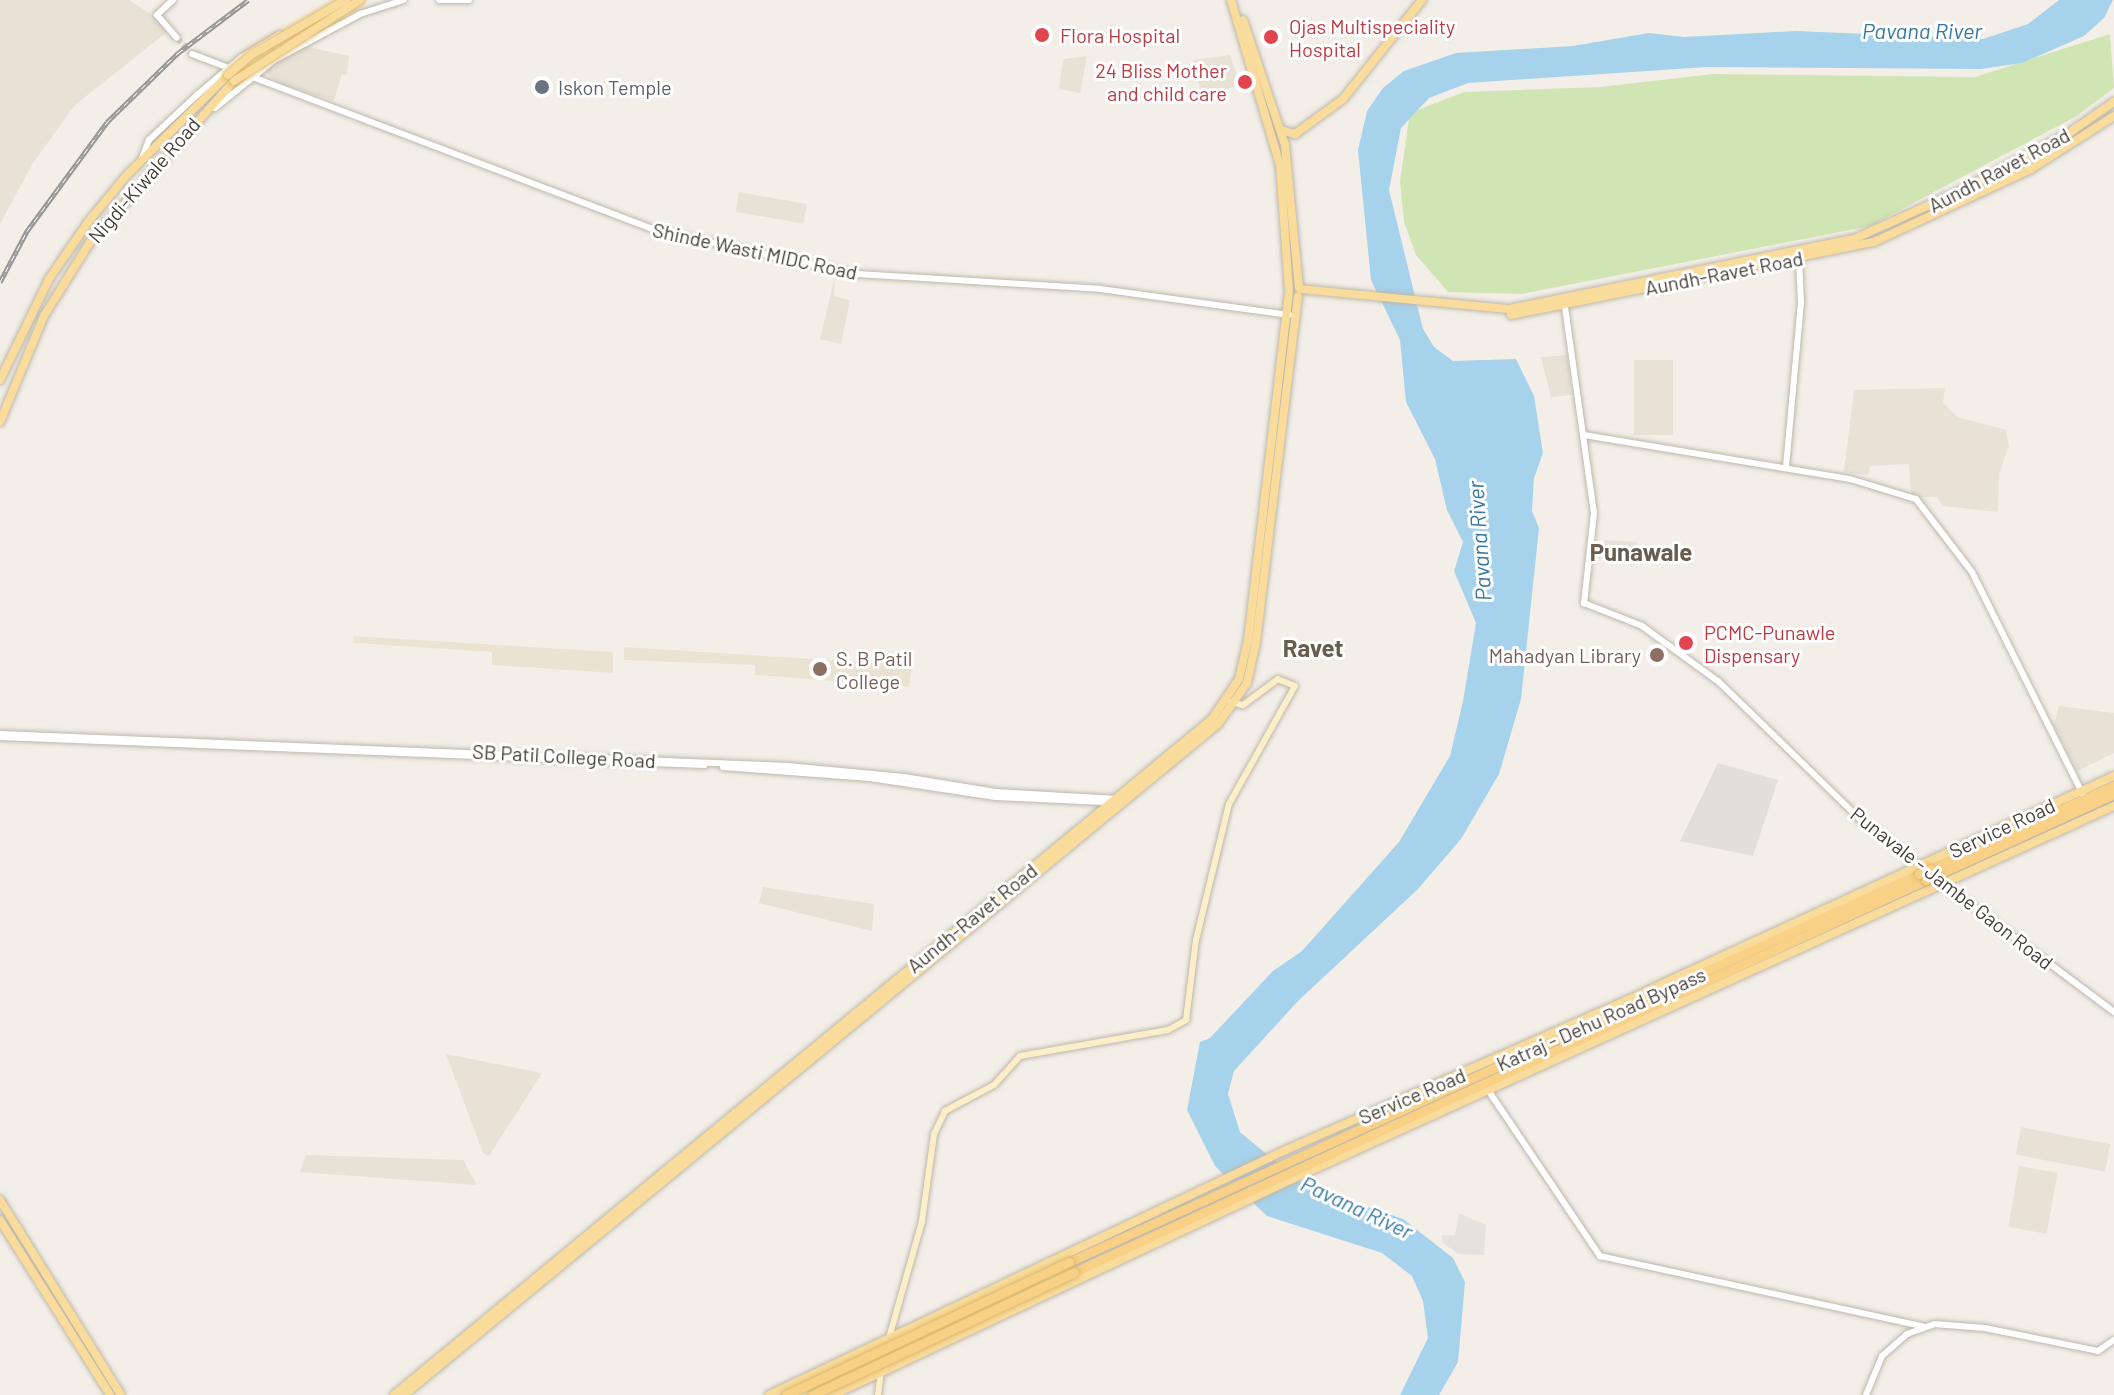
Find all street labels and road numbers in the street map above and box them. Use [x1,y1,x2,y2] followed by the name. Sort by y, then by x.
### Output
[83,112,205,248] street label: Nigdi-Kiwale Road
[1924,123,2074,217] street label: Aundh Ravet Road
[650,218,860,284] street label: Shinde Wasti MIDC Road
[1643,246,1805,300] street label: Aundh-Ravet Road
[472,739,656,773] street label: SB Patil College Road
[1945,793,2059,863] street label: Service Road
[1846,802,2058,974] street label: Punavale - Jambe Gaon Road
[902,858,1042,978] street label: Aundh-Ravet Road
[1493,962,1709,1076] street label: Katraj - Dehu Road Bypass
[1355,1063,1469,1129] street label: Service Road

